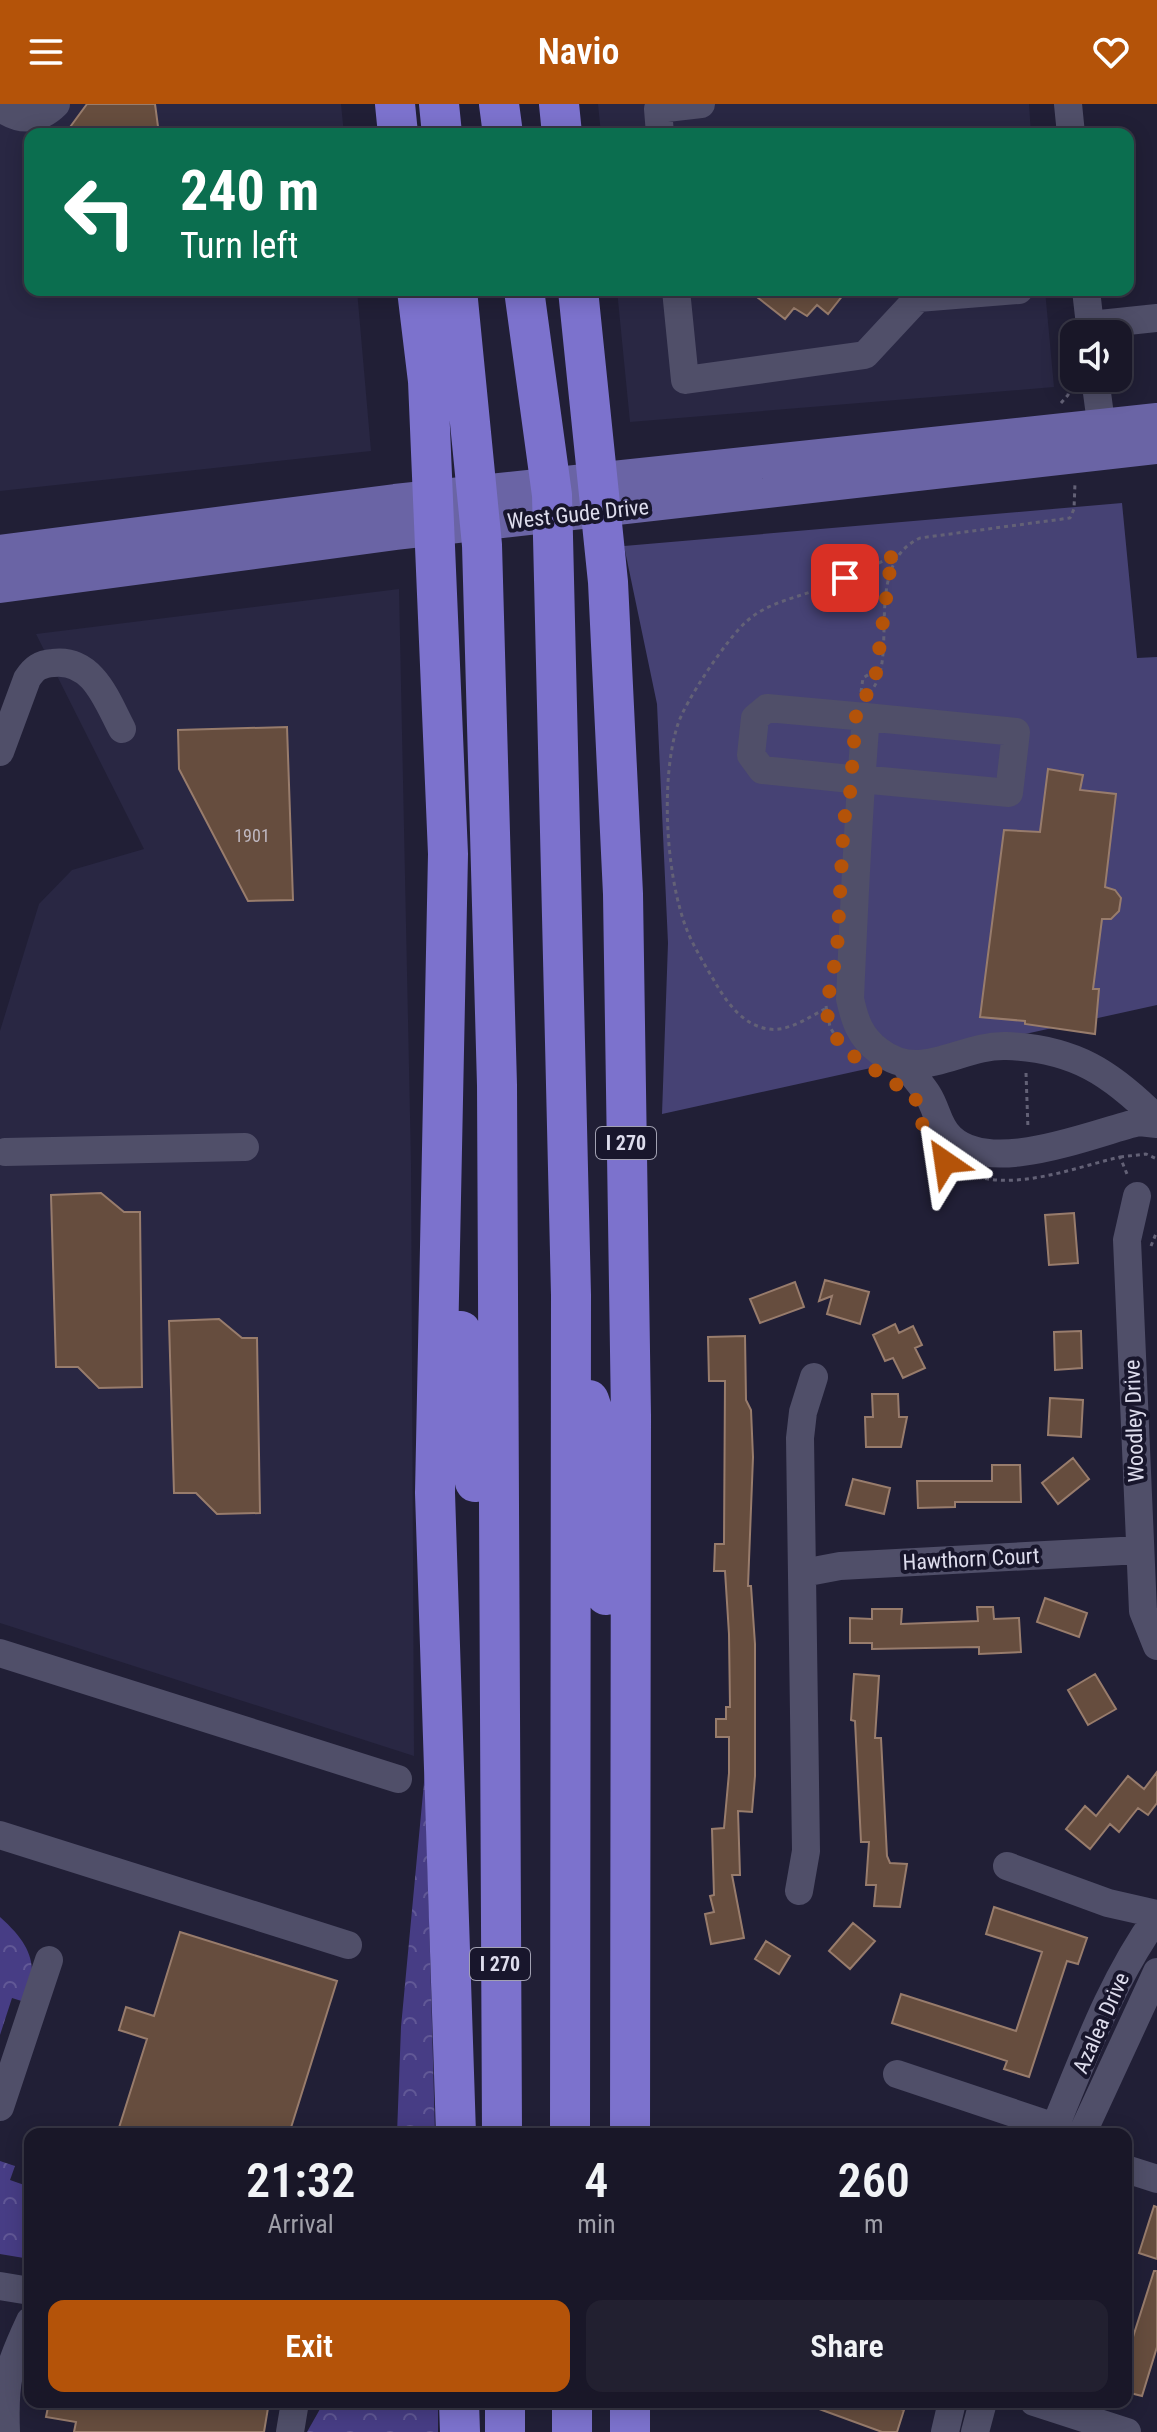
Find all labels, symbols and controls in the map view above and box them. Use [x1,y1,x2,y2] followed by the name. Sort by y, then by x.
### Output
[24,30,68,74] icon: menu
[1089,30,1133,74] icon: heart
[538,31,619,73] text: Navio
[180,158,319,224] text: 240 m
[48,160,152,264] icon: left
[180,225,298,267] text: Turn left
[1060,320,1132,392] map controls
[1060,320,1132,392] button: sound
[506,494,650,534] street label: West Gude Drive
[811,544,879,612] pin
[823,556,867,600] icon: arrive
[234,825,270,846] house number: 1901
[903,1120,987,1204] position arrow
[596,1127,656,1159] road number: I 270
[1119,1359,1149,1483] street label: Woodley Drive
[902,1543,1040,1575] street label: Hawthorn Court
[470,1948,530,1980] road number: I 270
[1068,1969,1134,2077] street label: Azalea Drive
[246,2152,355,2209] text: 21:32
[584,2152,608,2209] text: 4
[838,2152,910,2209] text: 260
[268,2209,334,2239] text: Arrival
[577,2209,615,2239] text: min
[864,2209,884,2239] text: m
[48,2300,570,2392] button: Exit
[586,2300,1108,2392] button: Share

